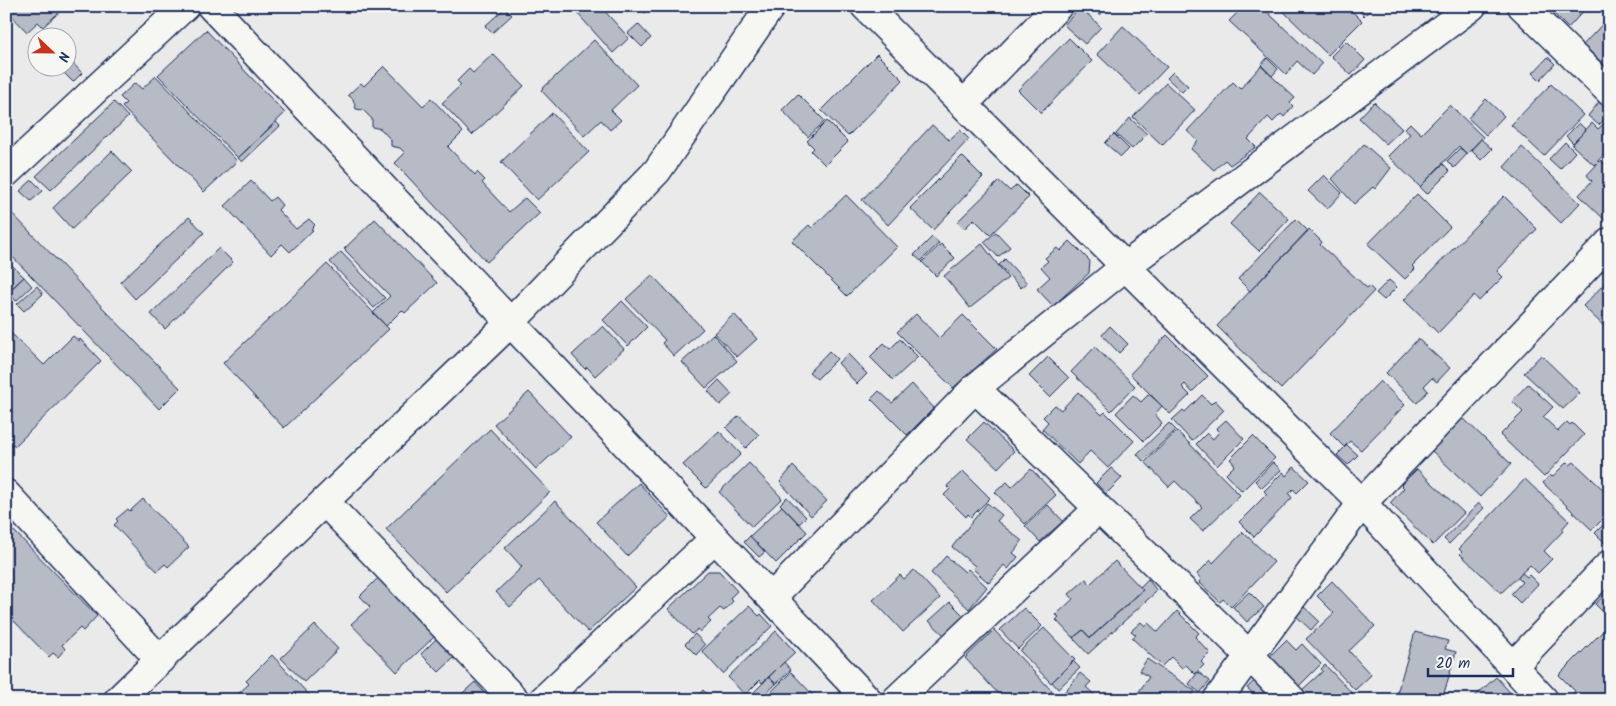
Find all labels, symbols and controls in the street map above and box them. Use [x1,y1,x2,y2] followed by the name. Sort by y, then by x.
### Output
[28,28,78,78] north arrow
[51,48,75,65] text: N
[1428,646,1514,678] scale bar
[1436,652,1470,676] text: 20 m

